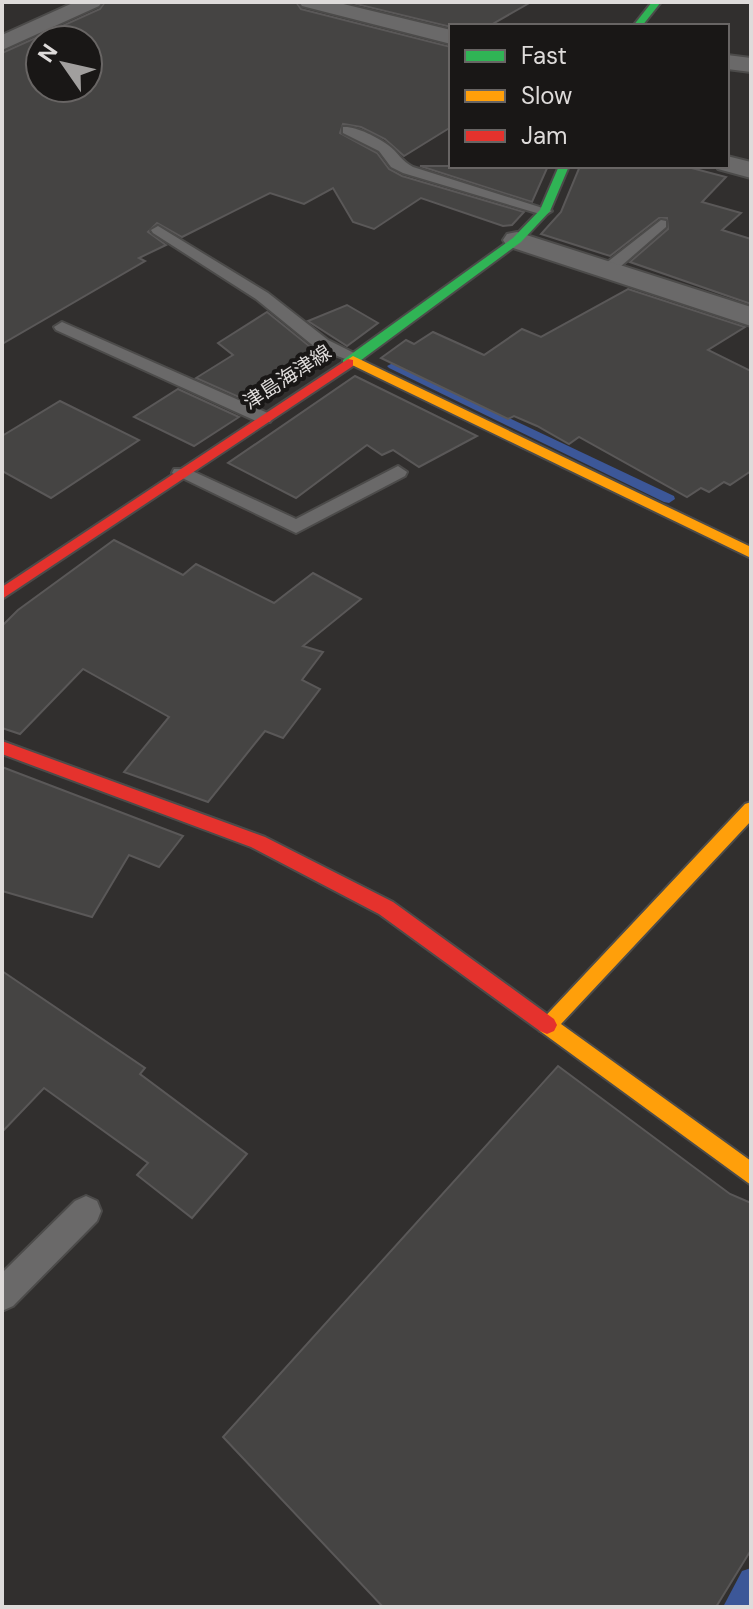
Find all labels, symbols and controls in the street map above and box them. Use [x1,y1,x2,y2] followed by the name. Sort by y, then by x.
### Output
[24,24,104,104] north arrow
[449,24,729,168] legend
[31,38,64,68] text: N
[521,40,567,71] text: Fast
[521,80,572,111] text: Slow
[521,120,567,151] text: Jam
[238,339,336,415] street label: 津島海津線

